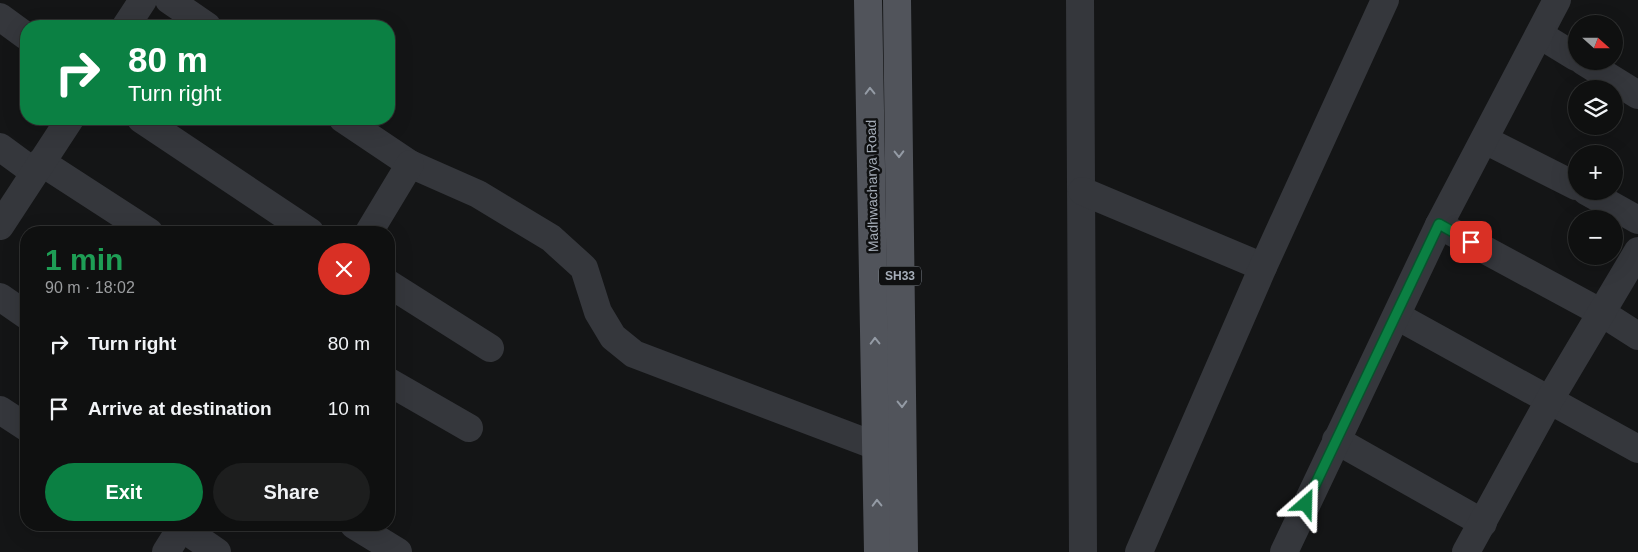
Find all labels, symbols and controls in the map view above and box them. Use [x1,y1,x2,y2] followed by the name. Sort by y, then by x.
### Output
[1568,15,1622,70] north arrow
[1568,15,1623,265] map controls
[45,40,110,105] icon: right
[128,40,208,79] text: 80 m
[1568,80,1623,135] button: layers
[128,81,221,106] text: Turn right
[864,87,875,95] one-way arrow
[863,120,881,252] street label: Madhwacharya Road
[1568,145,1623,200] button: +
[894,150,904,158] one-way arrow
[1568,210,1623,265] button: −
[1450,221,1492,263] pin
[1457,228,1485,256] icon: arrive
[45,243,123,276] text: 1 min
[318,243,370,295] button: close
[879,266,921,286] road number: SH33
[45,279,135,296] text: 90 m · 18:02
[45,330,73,358] icon: right
[88,333,176,354] text: Turn right
[328,333,370,354] text: 80 m
[870,337,880,344] one-way arrow
[45,395,73,423] icon: arrive
[88,398,272,419] text: Arrive at destination
[328,398,370,419] text: 10 m
[897,400,907,408] one-way arrow
[45,463,203,521] button: Exit
[213,463,370,521] button: Share
[1279,477,1331,529] position arrow
[872,499,882,507] one-way arrow

